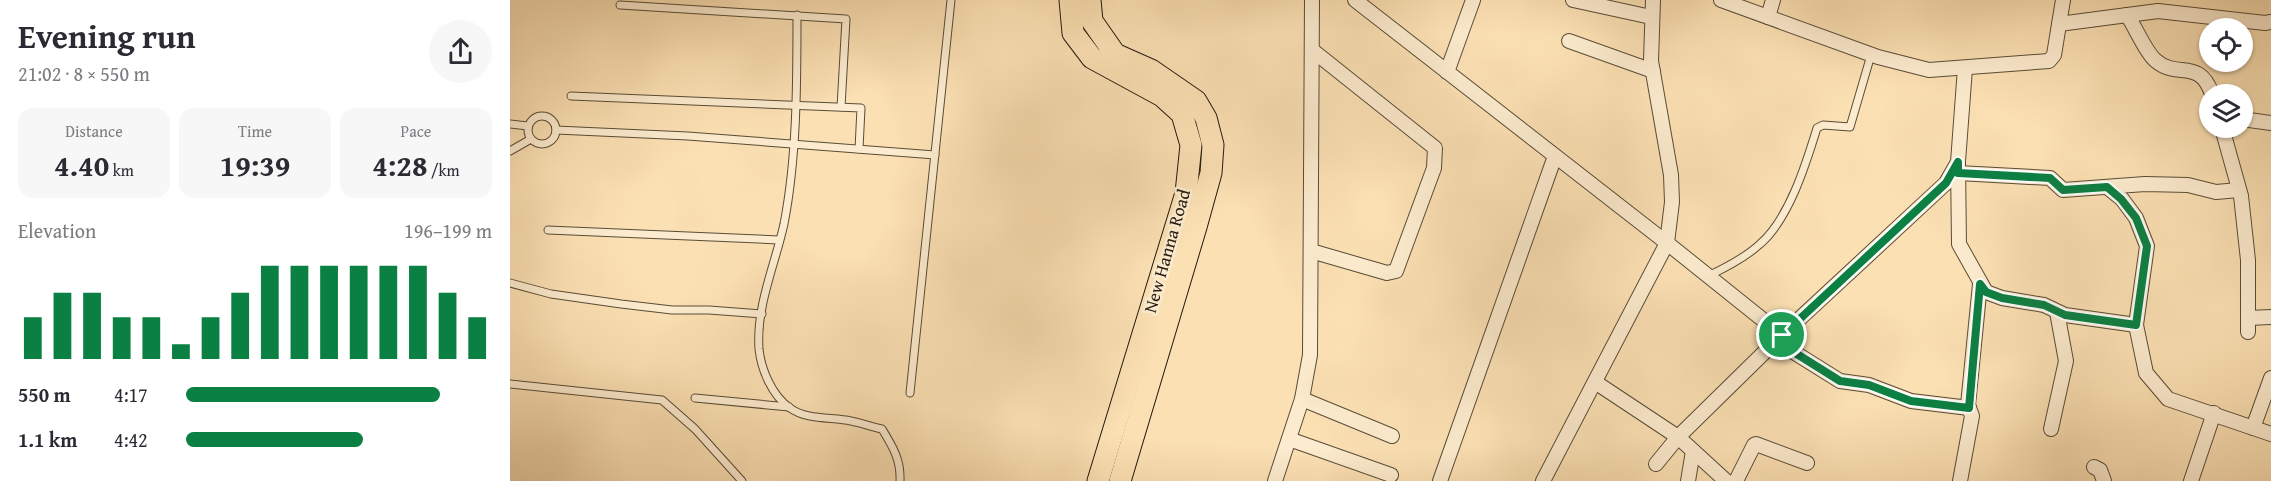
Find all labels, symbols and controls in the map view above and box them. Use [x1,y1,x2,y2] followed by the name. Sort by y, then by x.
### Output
[18,12,195,60] text: Evening run
[2199,18,2253,138] map controls
[2199,18,2253,72] button: locate
[429,20,492,83] button: share
[18,59,150,88] text: 21:02 · 8 × 550 m
[2199,84,2253,138] button: layers
[65,119,123,143] text: Distance
[238,119,272,143] text: Time
[401,119,431,143] text: Pace
[54,143,109,187] text: 4.40
[220,143,290,187] text: 19:39
[372,143,427,187] text: 4:28
[109,158,134,182] text: km
[427,158,460,182] text: /km
[1136,185,1197,316] street label: New Hanna Road
[18,216,96,245] text: Elevation
[404,216,492,245] text: 196–199 m
[1756,309,1807,360] pin
[1765,318,1798,351] icon: arrive
[18,380,71,409] text: 550 m
[114,380,148,409] text: 4:17
[18,425,77,454] text: 1.1 km
[114,425,148,454] text: 4:42

